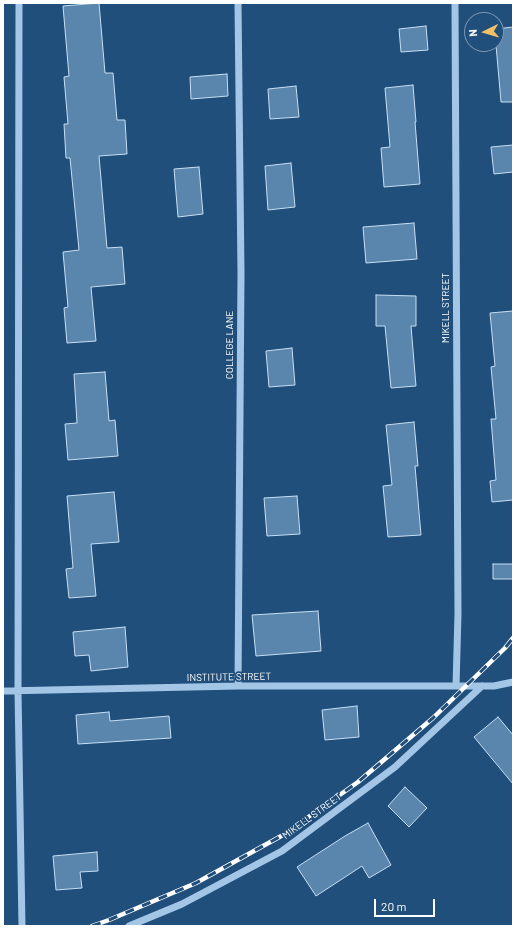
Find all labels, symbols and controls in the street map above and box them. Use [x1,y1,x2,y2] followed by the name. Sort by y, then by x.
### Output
[464,12,504,52] north arrow
[466,29,479,37] text: N
[440,273,452,343] street label: MIKELL STREET
[224,311,236,379] street label: COLLEGE LANE
[187,670,271,684] street label: INSTITUTE STREET
[280,790,344,842] street label: MIKELL STREET
[376,891,437,917] scale bar
[381,899,407,913] text: 20 m

